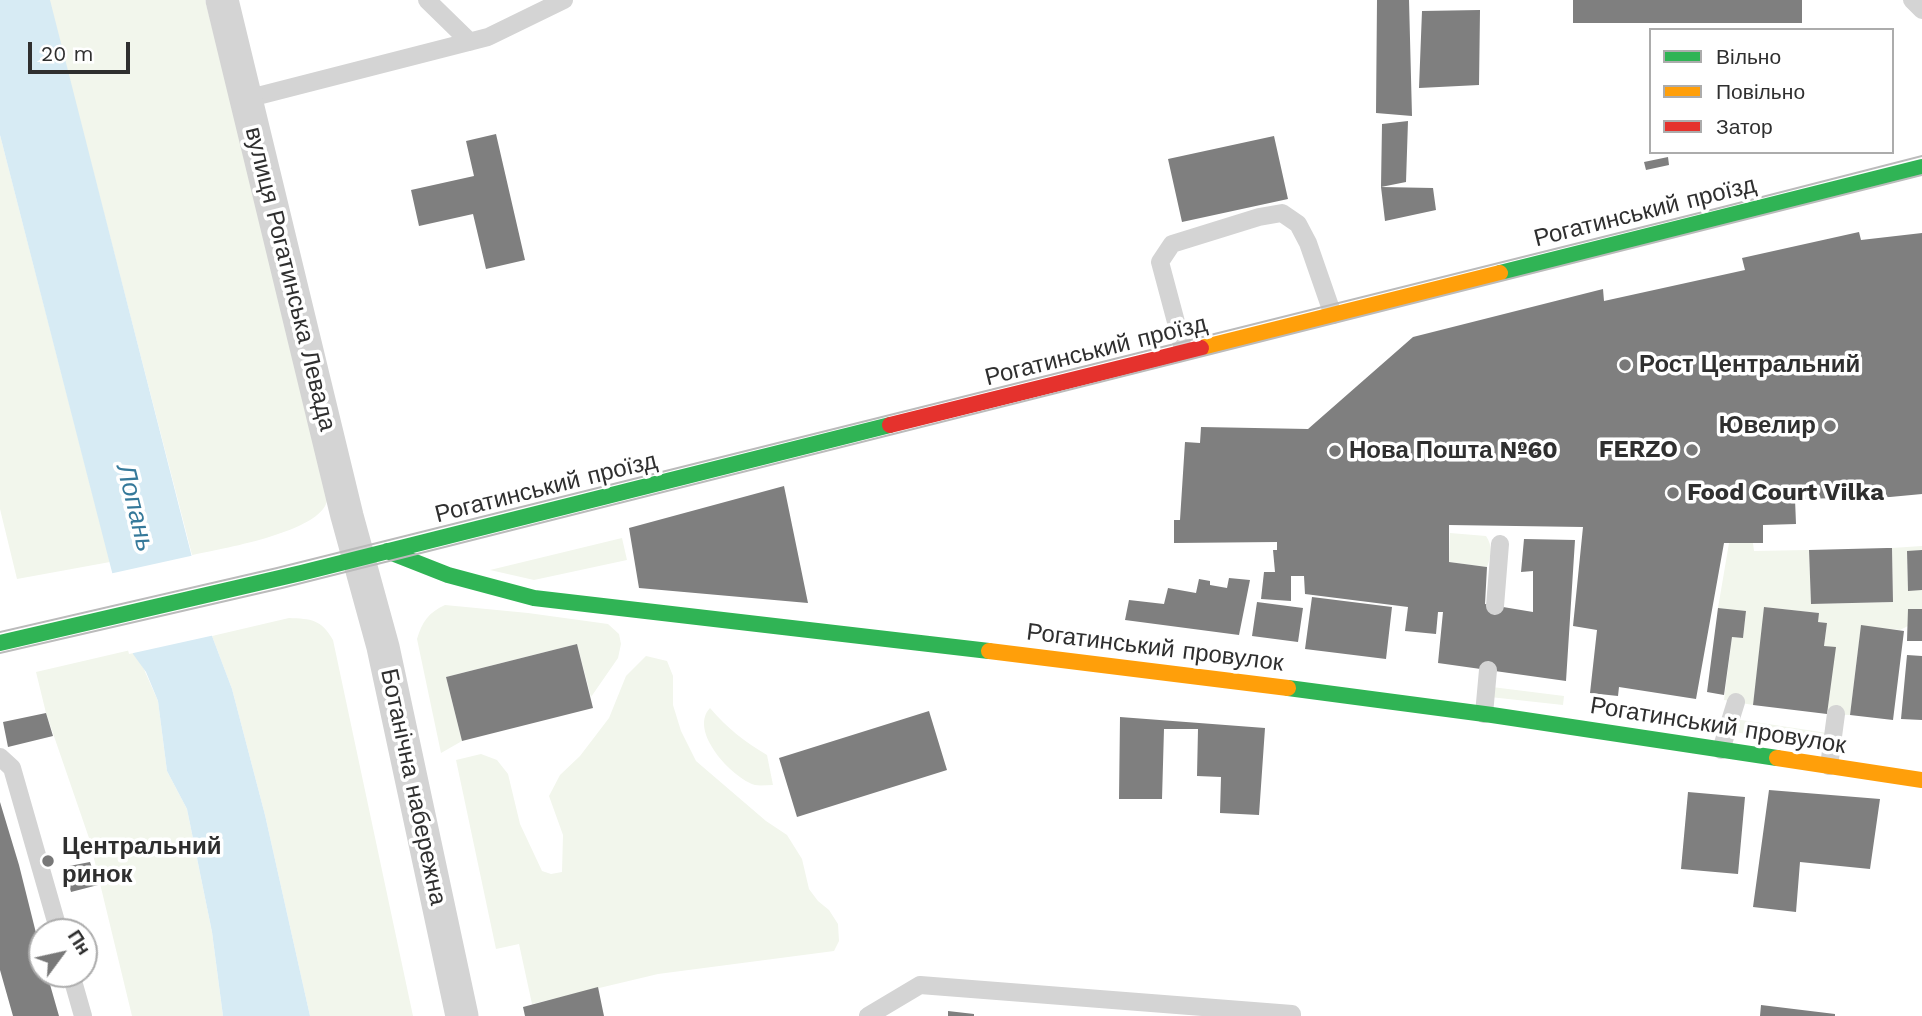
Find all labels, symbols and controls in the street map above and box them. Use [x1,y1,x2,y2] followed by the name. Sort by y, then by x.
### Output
[32,28,133,72] scale bar
[1649,28,1894,154] legend
[41,41,93,66] text: 20 m
[1716,44,1781,69] text: Вільно
[1716,79,1805,104] text: Повільно
[1716,114,1773,139] text: Затор
[238,124,342,434] street label: вулиця Рогатинська Левада
[1531,170,1759,254] street label: Рогатинський проїзд
[982,309,1210,393] street label: Рогатинський проїзд
[1639,351,1860,379] place label: Рост Центральний
[1617,357,1633,373] marker: Рост Центральний
[1719,412,1816,440] place label: Ювелир
[1822,418,1838,434] marker: Ювелир
[1599,436,1678,464] place label: FERZO
[1349,437,1558,465] place label: Нова Пошта №60
[1684,442,1700,458] marker: FERZO
[1327,443,1343,459] marker: Нова Пошта №60
[432,446,660,530] street label: Рогатинський проїзд
[109,461,161,555] water label: Лопань
[1687,479,1884,507] place label: Food Court Vilka
[1665,485,1681,501] marker: Food Court Vilka
[1025,618,1285,678] street label: Рогатинський провулок
[374,666,452,908] street label: Ботанічна набережна
[1588,692,1848,760] street label: Рогатинський провулок
[62,833,221,889] place label: Центральний ринок
[40,853,56,869] marker: Центральний ринок
[28,918,98,988] north arrow
[63,926,96,959] text: Пн

